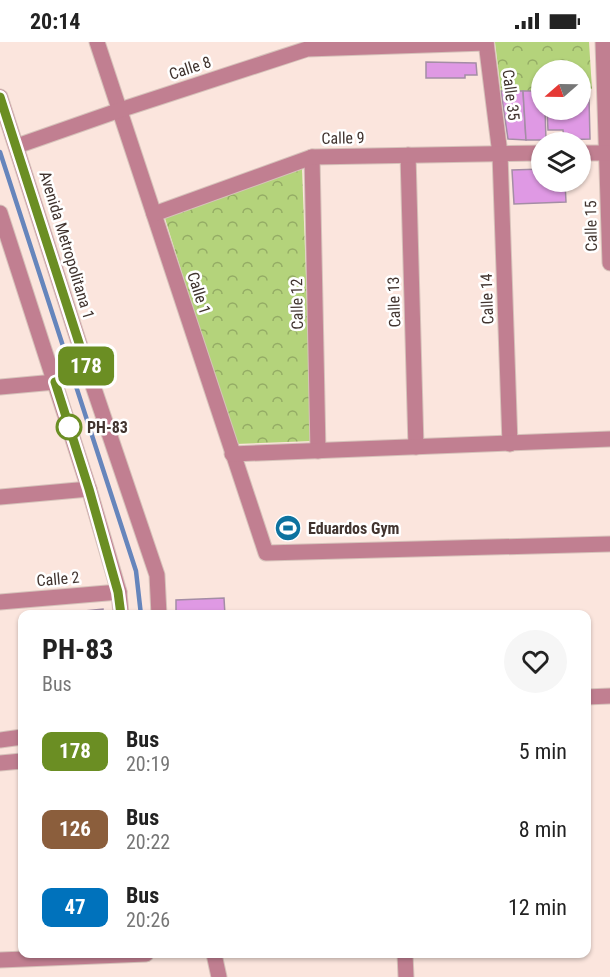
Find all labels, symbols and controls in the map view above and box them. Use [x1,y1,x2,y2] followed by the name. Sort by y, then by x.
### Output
[30,9,81,34] text: 20:14
[167,52,213,84] street label: Calle 8
[531,60,591,120] north arrow
[531,60,591,192] map controls
[498,69,524,122] street label: Calle 35
[321,128,365,148] street label: Calle 9
[531,132,591,192] button: layers
[35,169,99,321] street label: Avenida Metropolitana 1
[581,200,601,252] street label: Calle 15
[183,270,215,316] street label: Calle 1
[477,273,497,325] street label: Calle 14
[384,276,404,328] street label: Calle 13
[287,278,307,330] street label: Calle 12
[52,346,121,386] line badge: 178
[70,354,102,378] text: 178
[56,414,82,440] marker: PH-83
[87,418,128,437] place label: PH-83
[273,513,303,543] sports icon: Eduardos Gym
[308,519,400,538] place label: Eduardos Gym
[36,568,80,590] street label: Calle 2
[504,630,567,693] button: heart
[42,633,114,666] text: PH-83
[42,672,72,696] text: Bus
[126,727,159,752] text: Bus
[59,739,91,763] text: 178
[519,739,567,764] text: 5 min
[126,752,170,776] text: 20:19
[126,805,159,830] text: Bus
[59,817,91,841] text: 126
[519,817,567,842] text: 8 min
[126,830,170,854] text: 20:22
[126,883,159,908] text: Bus
[64,895,86,919] text: 47
[508,895,567,920] text: 12 min
[126,908,170,932] text: 20:26

